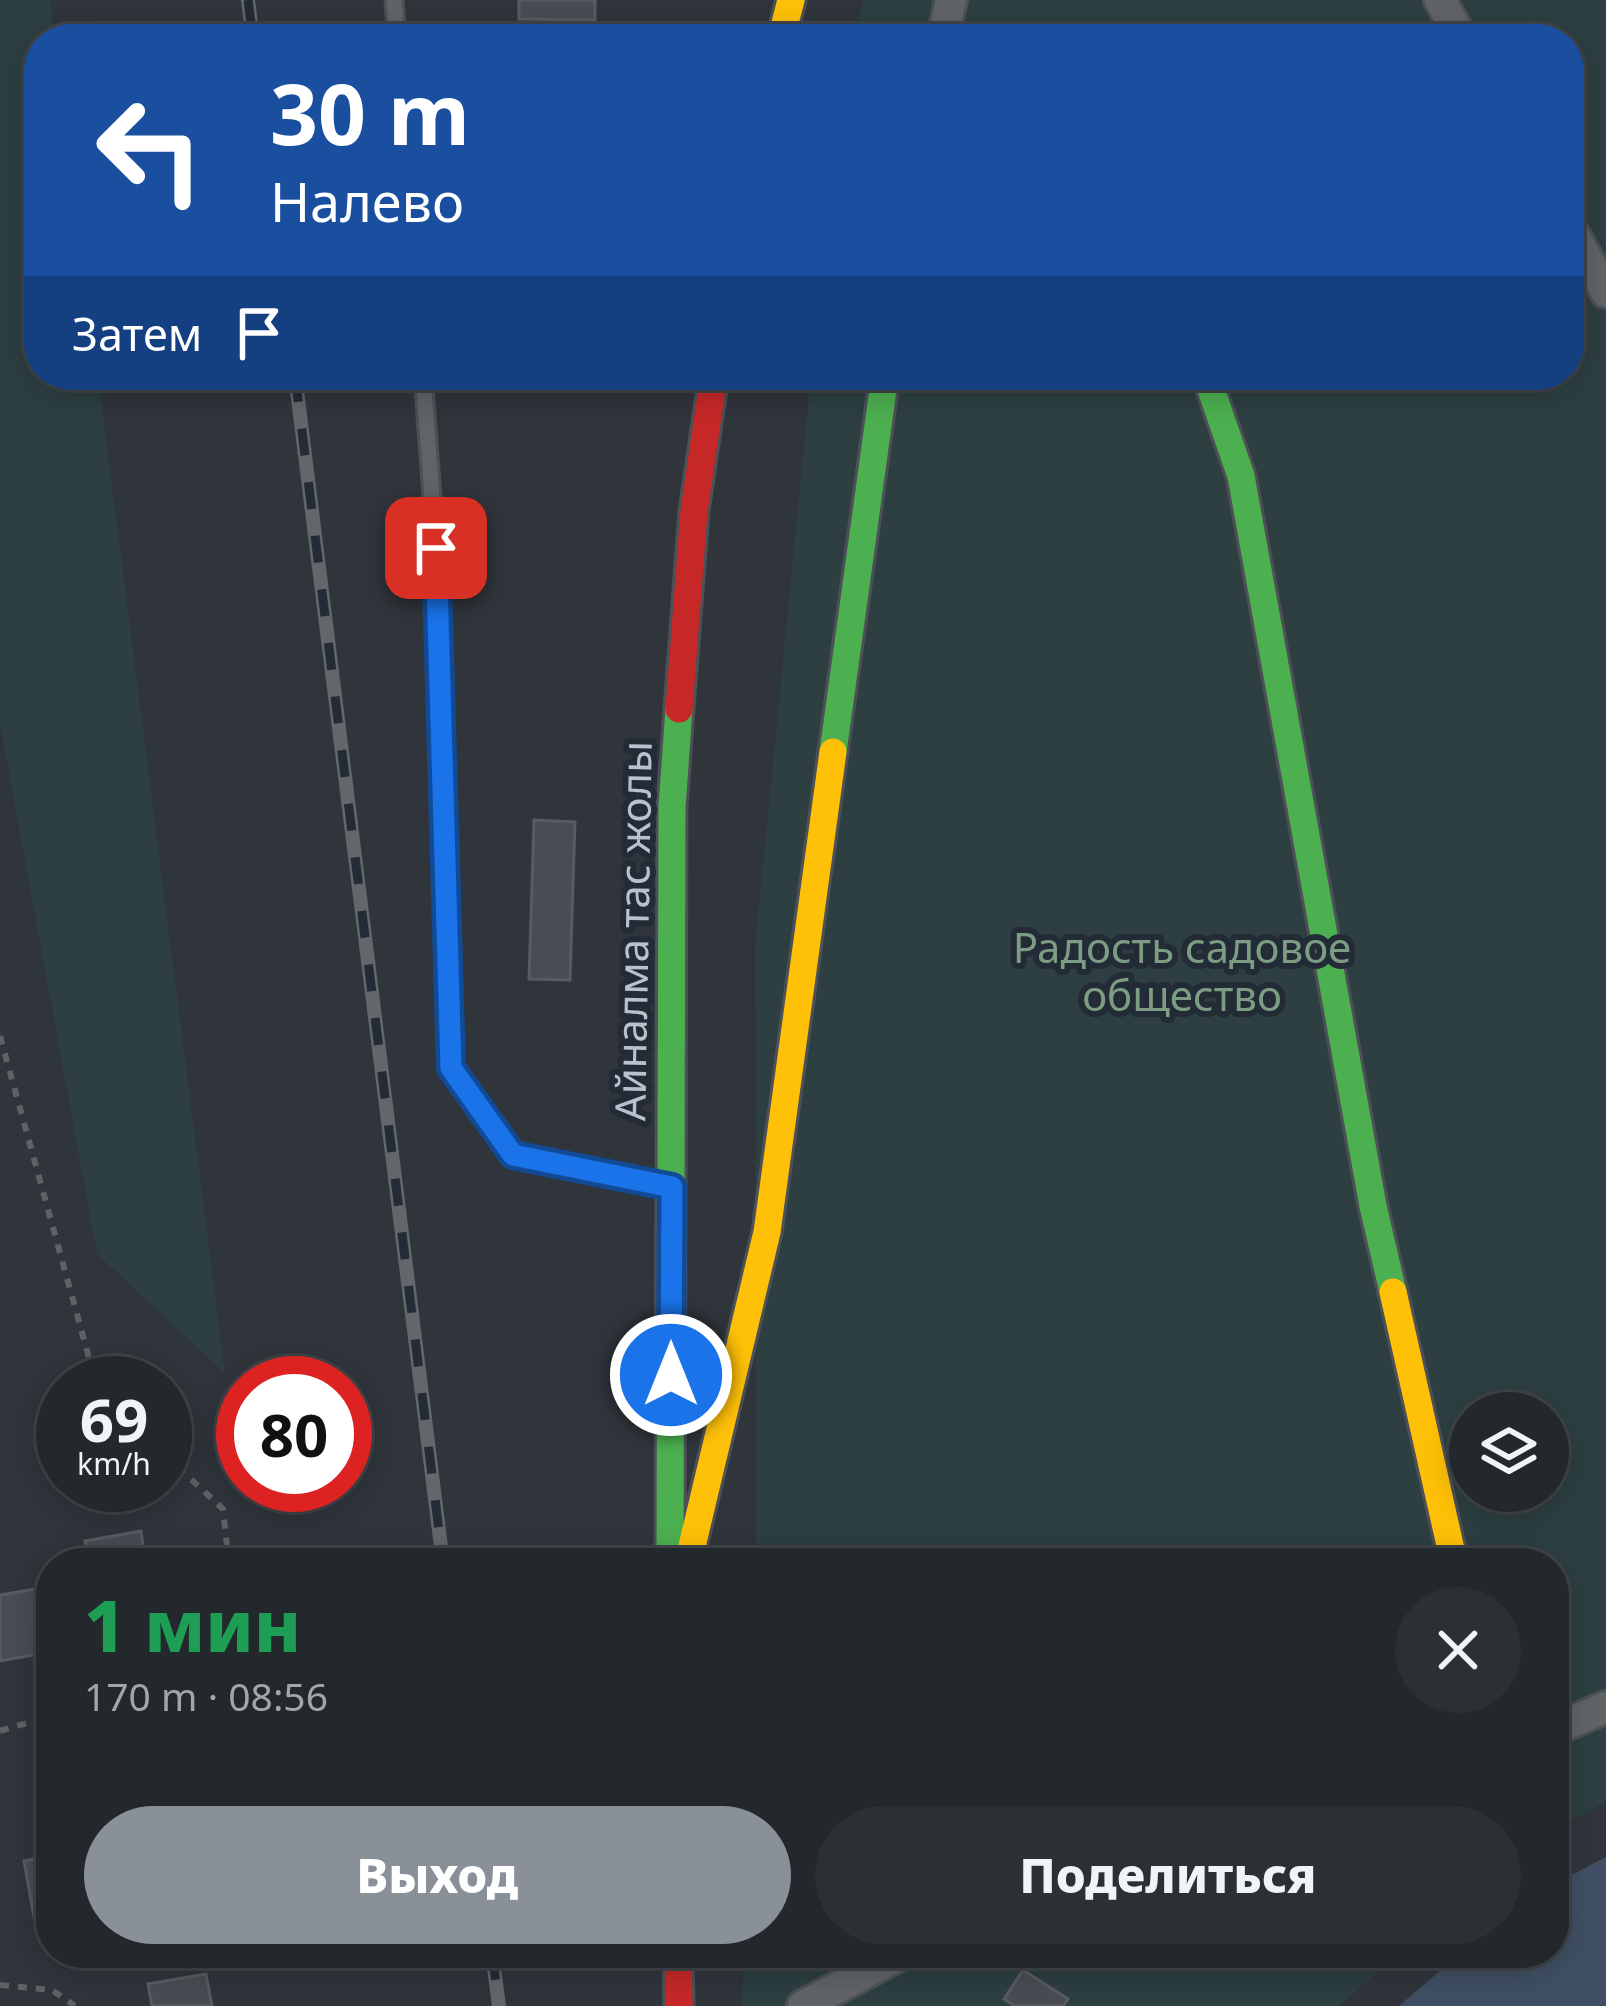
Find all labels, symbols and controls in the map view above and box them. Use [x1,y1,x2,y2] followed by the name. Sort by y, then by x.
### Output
[270,55,470,170] text: 30 m
[72,72,228,228] icon: left
[270,164,464,238] text: Налево
[226,300,292,366] icon: arrive
[72,303,202,364] text: Затем
[385,497,487,599] pin
[403,515,469,581] icon: arrive
[600,740,664,1122] street label: Айналма тас жолы
[1013,918,1351,1023] park label: Радость садовое общество
[608,1312,734,1438] position arrow
[216,1356,372,1512] speed limit sign: 80
[80,1378,148,1460] text: 69
[1449,1392,1569,1512] map controls
[1449,1392,1569,1512] button: layers
[77,1443,151,1484] text: km/h
[84,1575,301,1673] text: 1 мин
[1395,1587,1521,1713] button: close
[84,1669,328,1722] text: 170 m · 08:56
[84,1806,791,1944] button: Выход
[815,1806,1521,1944] button: Поделиться

